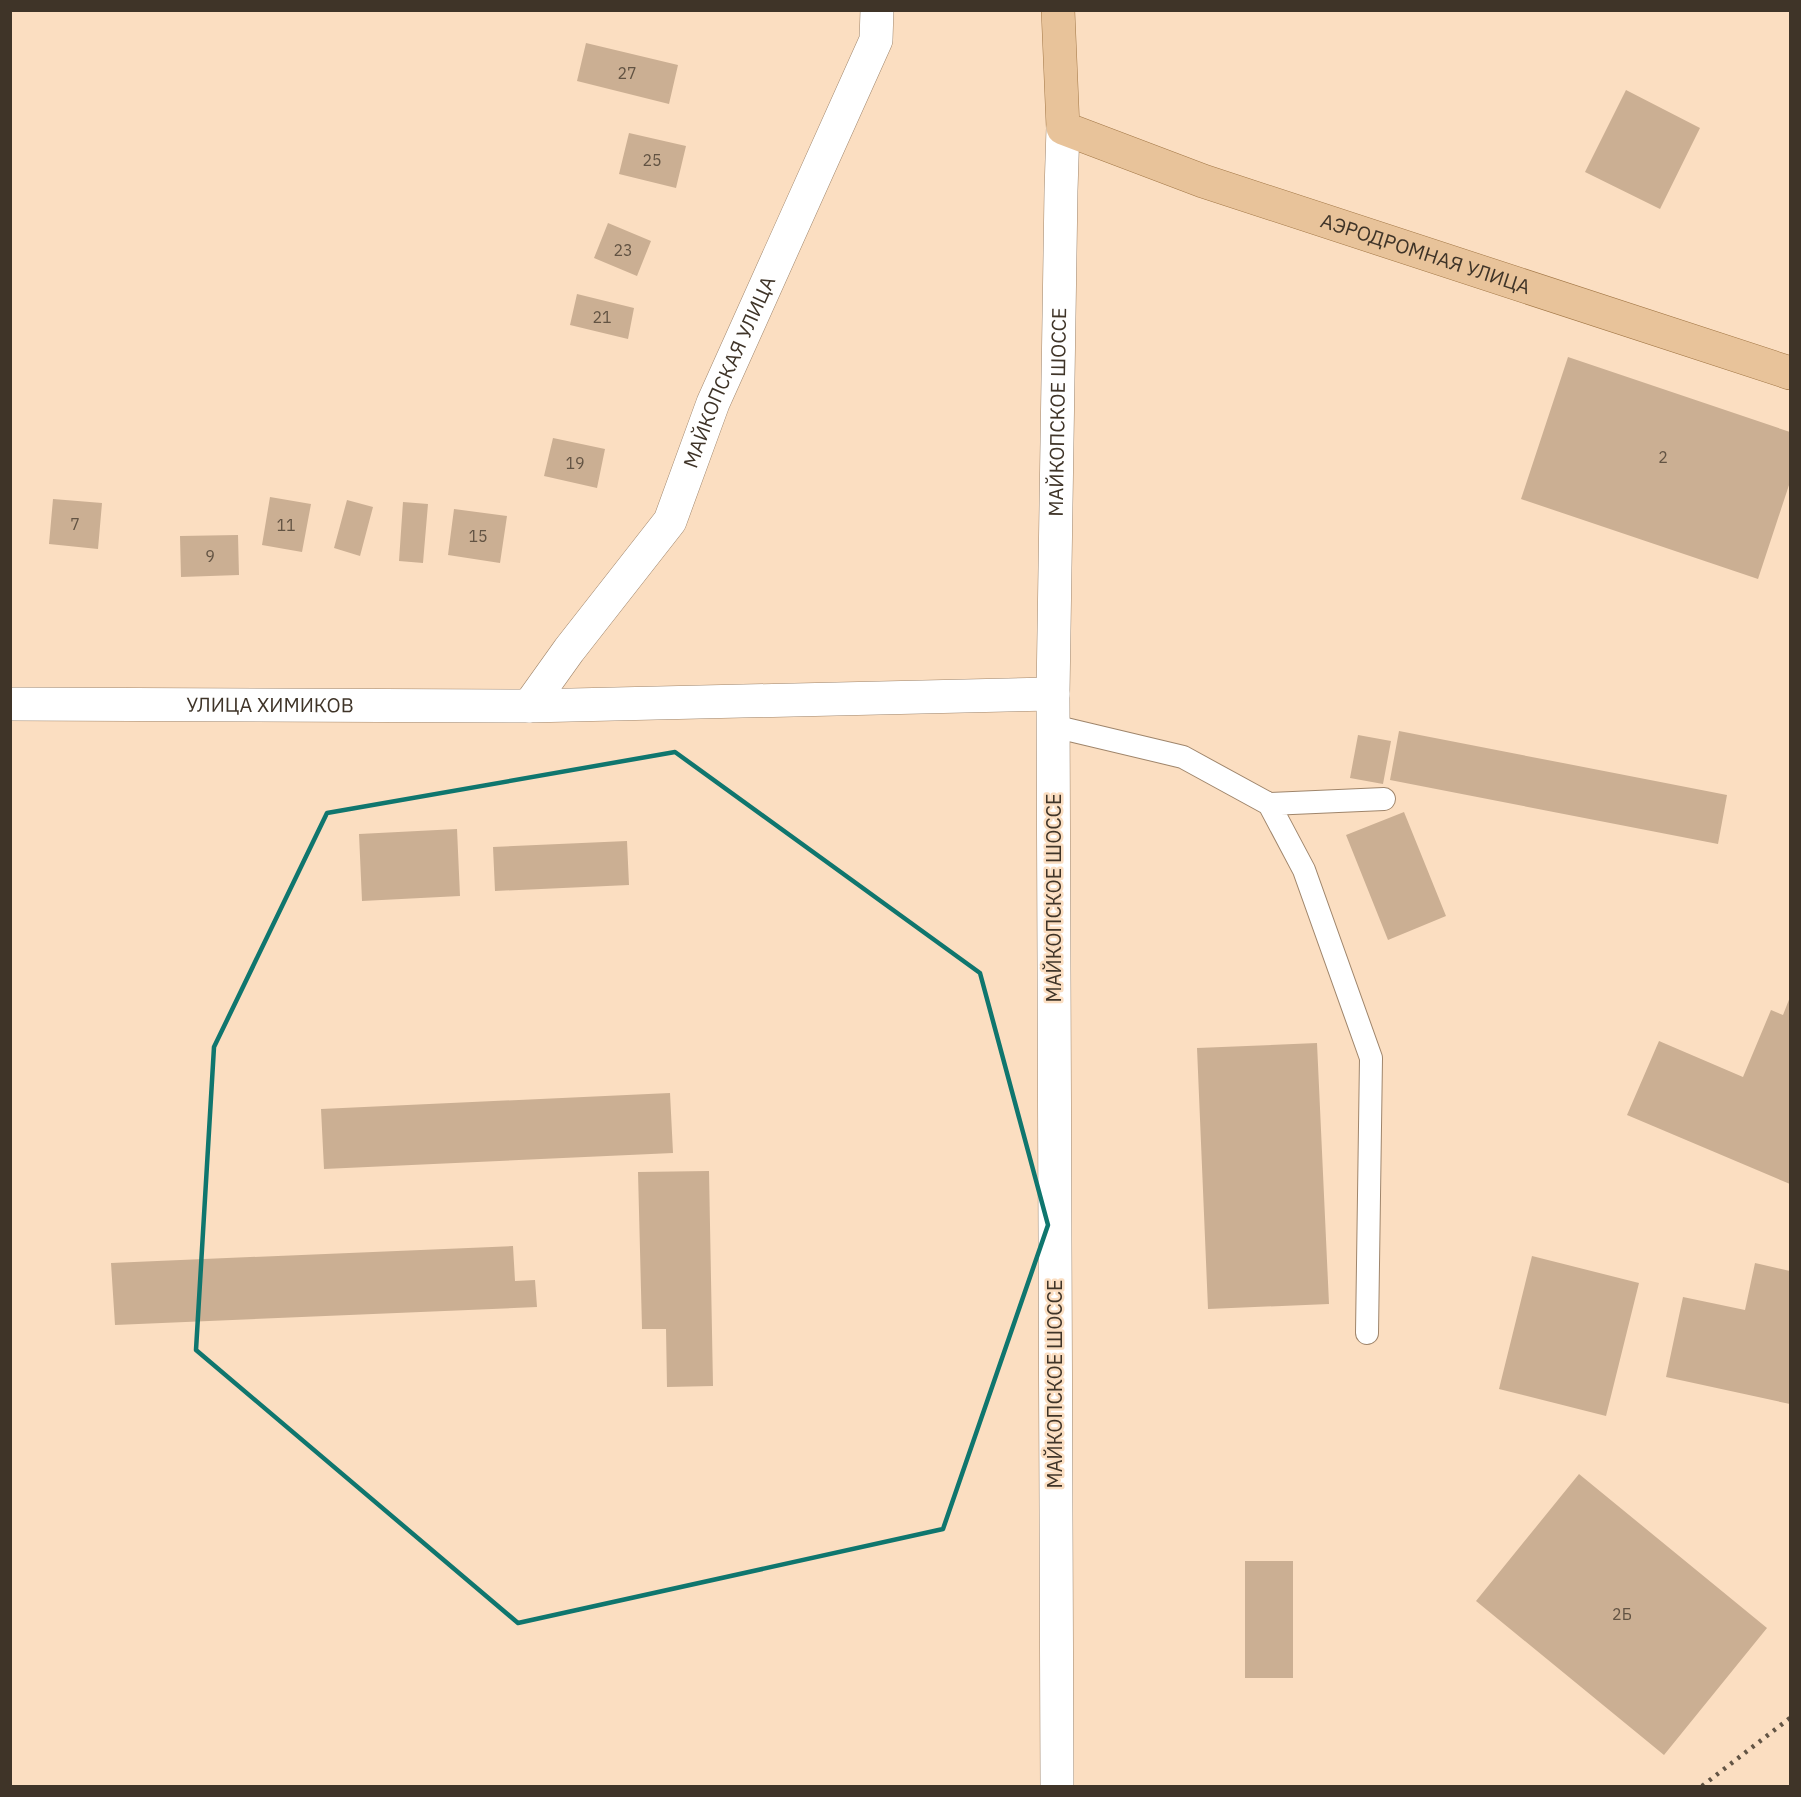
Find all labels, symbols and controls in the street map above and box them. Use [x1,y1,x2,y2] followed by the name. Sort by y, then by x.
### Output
[617,63,637,83] house number: 27
[642,150,662,170] house number: 25
[1317,206,1534,300] street label: АЭРОДРОМНАЯ УЛИЦА
[613,240,633,260] house number: 23
[676,271,781,472] street label: МАЙКОПСКАЯ УЛИЦА
[592,307,612,327] house number: 21
[1042,307,1072,517] street label: МАЙКОПСКОЕ ШОССЕ
[1658,447,1668,467] house number: 2
[565,453,585,473] house number: 19
[70,514,80,534] house number: 7
[276,515,296,535] house number: 11
[468,526,488,546] house number: 15
[205,546,215,566] house number: 9
[186,691,354,718] street label: УЛИЦА ХИМИКОВ
[1040,793,1067,1003] street label: МАЙКОПСКОЕ ШОССЕ
[1041,1279,1068,1489] street label: МАЙКОПСКОЕ ШОССЕ
[1612,1604,1632,1624] house number: 2Б

